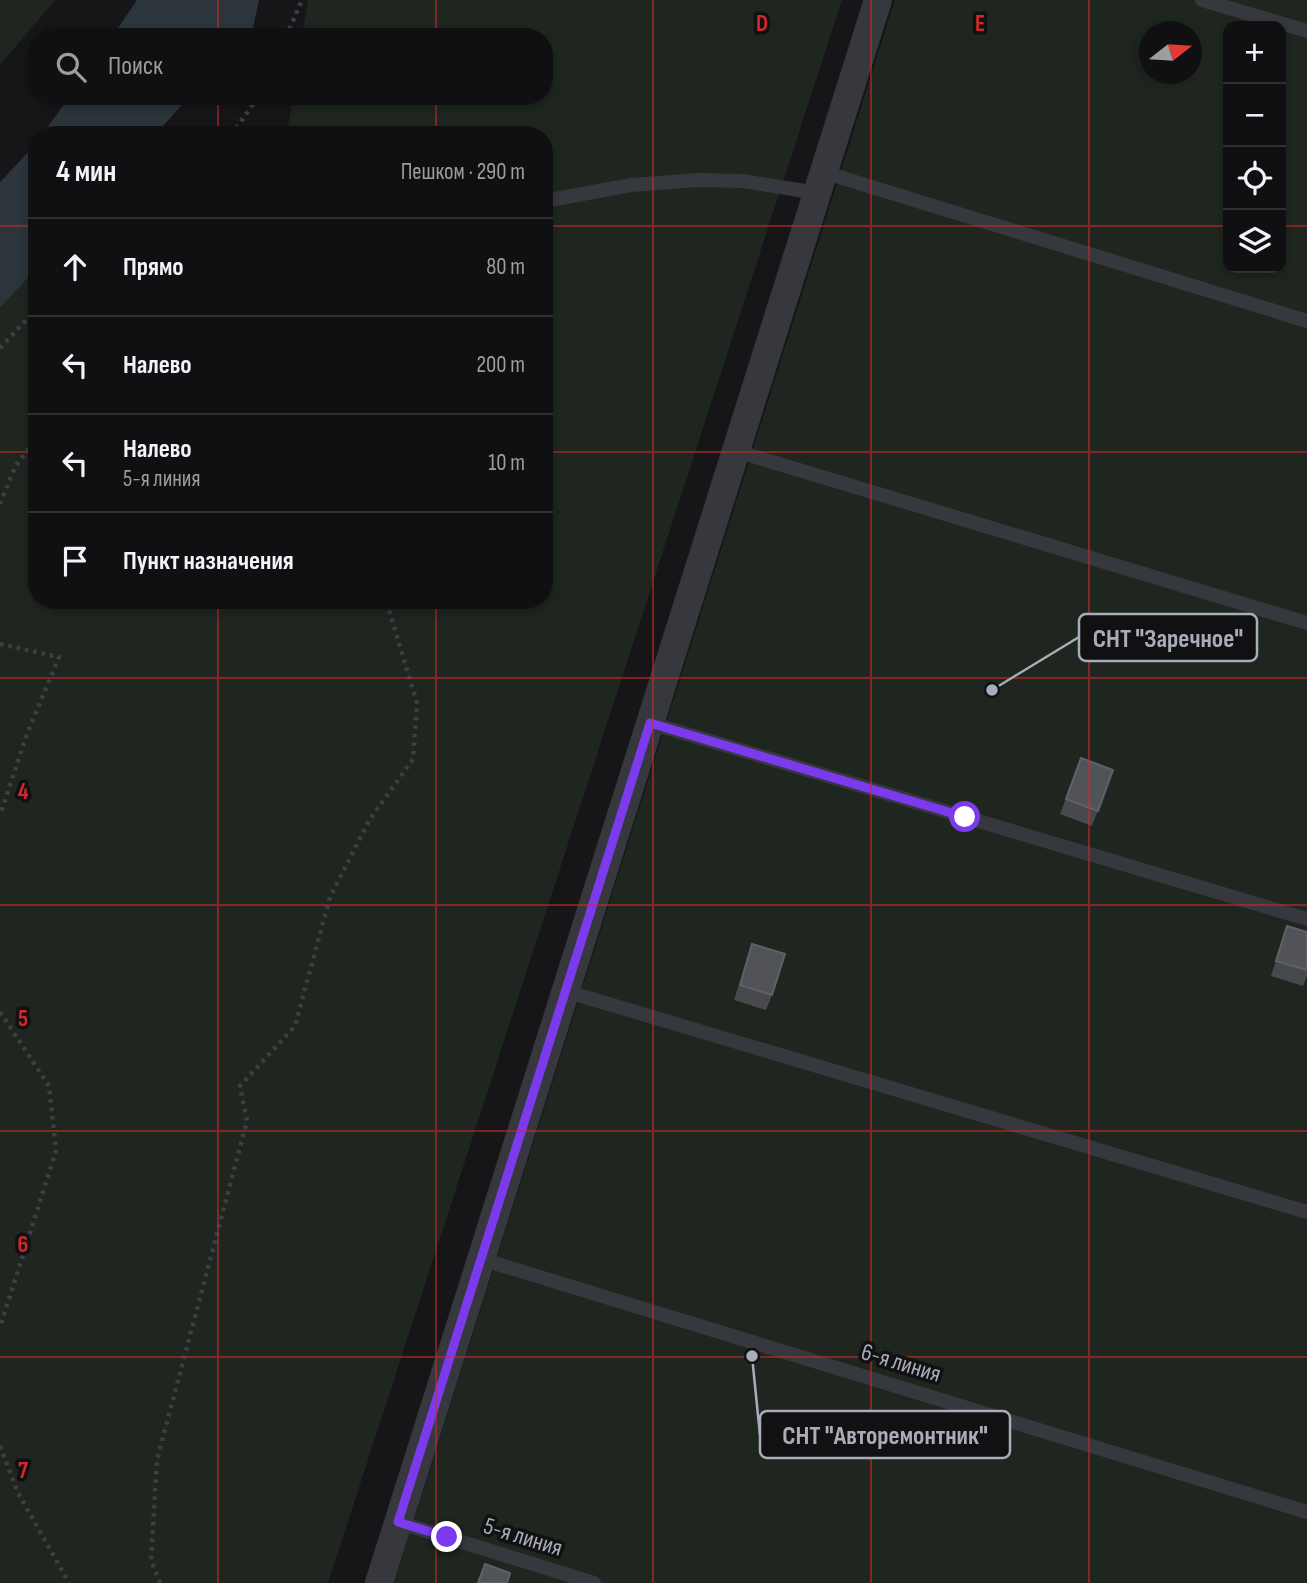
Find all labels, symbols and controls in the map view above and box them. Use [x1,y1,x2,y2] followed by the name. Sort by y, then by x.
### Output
[756,10,768,38] text: D
[975,10,985,38] text: E
[1139,21,1202,84] north arrow
[1223,21,1286,273] map controls
[1223,21,1286,84] button: +
[28,28,553,105] search box
[52,48,90,86] icon: search
[108,51,163,82] text: Поиск
[1223,84,1286,147] button: −
[1223,147,1286,210] button: locate
[56,154,116,190] text: 4 мин
[401,158,525,186] text: Пешком · 290 m
[1223,210,1286,273] button: layers
[56,248,94,286] icon: ahead
[123,252,184,283] text: Прямо
[486,253,525,281] text: 80 m
[56,346,94,384] icon: left
[123,350,192,381] text: Налево
[477,351,525,379] text: 200 m
[123,434,192,465] text: Налево
[56,444,94,482] icon: left
[488,449,525,477] text: 10 m
[123,465,201,493] text: 5-я линия
[56,542,94,580] icon: arrive
[123,546,294,577] text: Пункт назначения
[1079,614,1257,661] callout: СНТ "Заречное"
[1093,624,1243,655] text: СНТ "Заречное"
[18,778,29,806] text: 4
[949,801,980,832] route start
[18,1005,28,1033] text: 5
[18,1231,28,1259] text: 6
[858,1337,944,1389] street label: 6-я линия
[760,1411,1010,1458] callout: СНТ "Авторемонтник"
[782,1421,988,1452] text: СНТ "Авторемонтник"
[18,1457,28,1485] text: 7
[480,1511,566,1563] street label: 5-я линия
[431,1521,462,1552] route end

